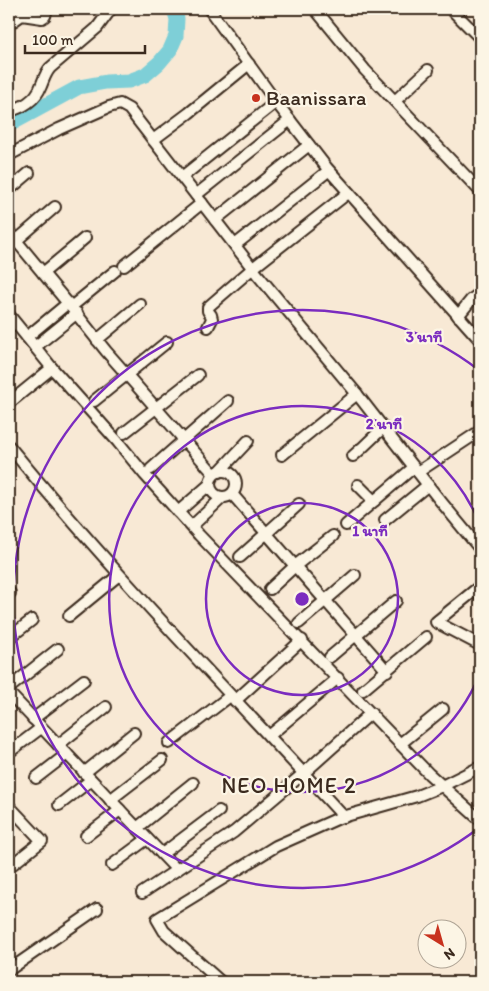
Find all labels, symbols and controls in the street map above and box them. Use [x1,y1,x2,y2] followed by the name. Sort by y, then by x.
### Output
[25,22,145,54] scale bar
[32,31,74,49] text: 100 m
[266,85,366,110] place label: Baanissara
[250,92,262,104] marker: Baanissara
[406,328,442,346] text: 3 นาที
[366,415,402,433] text: 2 นาที
[352,522,388,540] text: 1 นาที
[293,590,311,608] centre of rings
[221,772,357,799] district label: NEO HOME 2
[416,918,466,968] north arrow
[441,944,458,964] text: N

